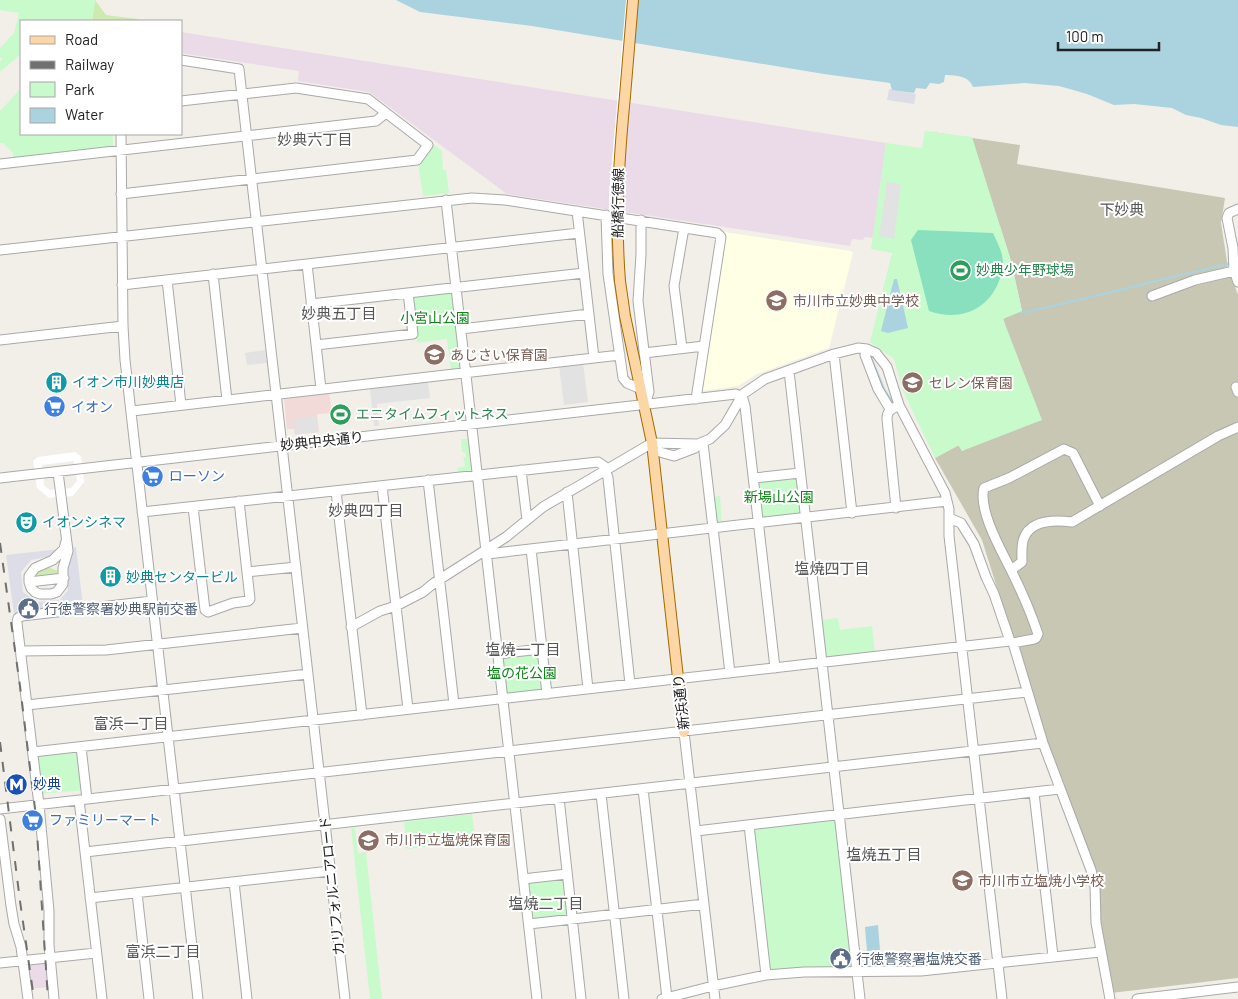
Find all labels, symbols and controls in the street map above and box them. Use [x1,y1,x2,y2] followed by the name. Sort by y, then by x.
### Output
[20,20,182,135] legend
[1058,20,1159,52] scale bar
[1066,27,1104,45] text: 100 m
[65,30,98,48] text: Road
[65,55,114,73] text: Railway
[65,80,95,98] text: Park
[65,105,104,123] text: Water
[277,130,353,148] district label: 妙典六丁目
[608,168,627,238] street label: 船橋行徳線
[1099,200,1145,218] district label: 下妙典
[948,258,972,282] sports icon: 妙典少年野球場
[976,261,1074,278] place label: 妙典少年野球場
[765,289,789,313] school or university icon: 市川市立妙典中学校
[793,292,919,309] place label: 市川市立妙典中学校
[301,304,377,322] district label: 妙典五丁目
[400,309,470,326] park label: 小宮山公園
[422,343,446,367] school or university icon: あじさい保育園
[450,346,548,363] place label: あじさい保育園
[44,370,68,394] building icon: イオン市川妙典店
[901,371,925,395] school or university icon: セレン保育園
[72,373,184,390] place label: イオン市川妙典店
[929,374,1013,391] place label: セレン保育園
[43,395,67,419] supermarket icon: イオン
[71,398,113,415] place label: イオン
[328,402,352,426] sports icon: エニタイムフィットネス
[356,405,509,422] place label: エニタイムフィットネス
[279,428,365,453] street label: 妙典中央通り
[141,464,165,488] supermarket icon: ローソン
[169,467,225,484] place label: ローソン
[744,488,814,505] park label: 新場山公園
[328,501,404,519] district label: 妙典四丁目
[14,510,38,534] theatre icon: イオンシネマ
[42,513,126,530] place label: イオンシネマ
[794,559,870,577] district label: 塩焼四丁目
[98,565,122,589] building icon: 妙典センタービル
[126,568,238,585] place label: 妙典センタービル
[16,597,40,621] public building icon: 行徳警察署妙典駅前交番
[44,600,198,617] place label: 行徳警察署妙典駅前交番
[485,640,561,658] district label: 塩焼一丁目
[487,664,557,681] park label: 塩の花公園
[669,673,692,731] street label: 新浜通り
[93,714,169,732] district label: 富浜一丁目
[5,772,29,796] metro station icon: 妙典
[33,775,61,792] place label: 妙典
[21,808,45,832] supermarket icon: ファミリーマート
[49,811,161,828] place label: ファミリーマート
[316,816,347,957] street label: カリフォルニアロード
[357,828,381,852] school or university icon: 市川市立塩焼保育園
[385,831,511,848] place label: 市川市立塩焼保育園
[846,845,922,863] district label: 塩焼五丁目
[950,869,974,893] school or university icon: 市川市立塩焼小学校
[978,872,1104,889] place label: 市川市立塩焼小学校
[508,894,584,912] district label: 塩焼二丁目
[125,942,201,960] district label: 富浜二丁目
[828,947,852,971] public building icon: 行徳警察署塩焼交番
[856,950,982,967] place label: 行徳警察署塩焼交番

